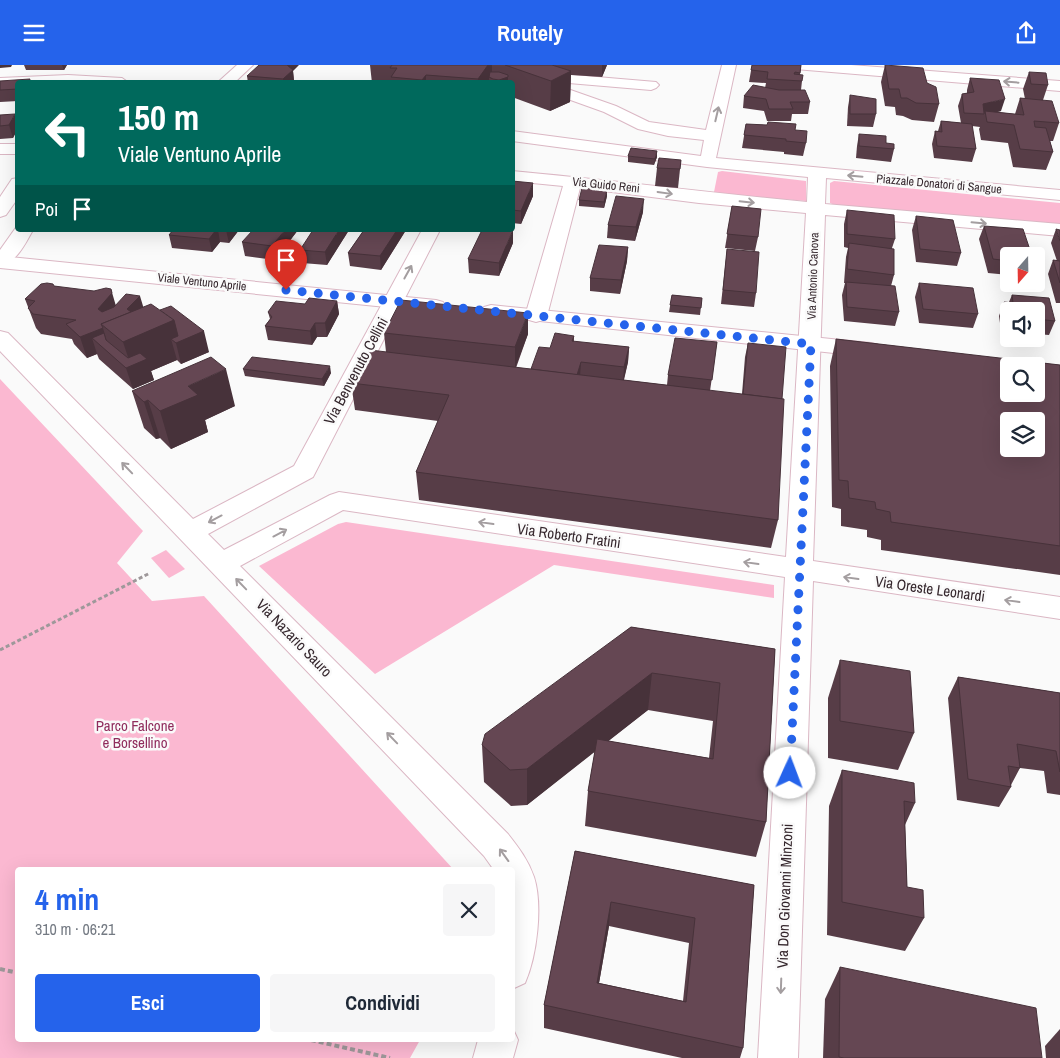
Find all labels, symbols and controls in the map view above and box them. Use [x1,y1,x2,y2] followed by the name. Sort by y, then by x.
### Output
[497,18,563,48] text: Routely
[20,19,48,47] icon: menu
[1012,19,1040,47] icon: share
[1004,77,1020,87] one-way arrow
[118,94,199,141] text: 150 m
[35,100,100,165] icon: left
[713,106,722,122] one-way arrow
[118,139,281,169] text: Viale Ventuno Aprile
[847,171,863,181] one-way arrow
[876,171,1002,197] street label: Piazzale Donatori di Sangue
[572,174,640,196] street label: Via Guido Reni
[657,188,673,198] one-way arrow
[68,195,96,223] icon: arrive
[35,196,58,222] text: Poi
[739,197,755,207] one-way arrow
[971,218,987,228] one-way arrow
[803,232,823,320] street label: Via Antonio Canova
[265,239,307,290] pin
[272,246,300,274] icon: arrive
[1000,247,1045,293] north arrow
[1000,247,1045,457] map controls
[403,265,413,280] one-way arrow
[157,269,247,295] street label: Viale Ventuno Aprile
[1000,302,1045,347] button: sound
[318,313,393,428] street label: Via Benvenuto Cellini
[1000,357,1045,402] button: search
[1000,412,1045,457] button: layers
[122,463,134,475] one-way arrow
[208,514,223,524] one-way arrow
[479,518,495,528] one-way arrow
[516,518,622,553] street label: Via Roberto Fratini
[272,528,287,537] one-way arrow
[743,558,759,568] one-way arrow
[874,570,986,607] street label: Via Oreste Leonardi
[843,572,859,582] one-way arrow
[235,578,247,591] one-way arrow
[252,594,337,681] street label: Via Nazario Sauro
[1004,596,1020,606] one-way arrow
[96,715,175,753] park label: Parco Falcone e Borsellino
[386,732,398,744] one-way arrow
[763,746,815,798] position arrow
[771,823,798,969] street label: Via Don Giovanni Minzoni
[499,848,509,862] one-way arrow
[35,879,99,919] text: 4 min
[443,884,495,936] button: close
[35,918,115,940] text: 310 m · 06:21
[35,974,260,1032] button: Esci
[270,974,495,1032] button: Condividi
[776,978,786,994] one-way arrow

